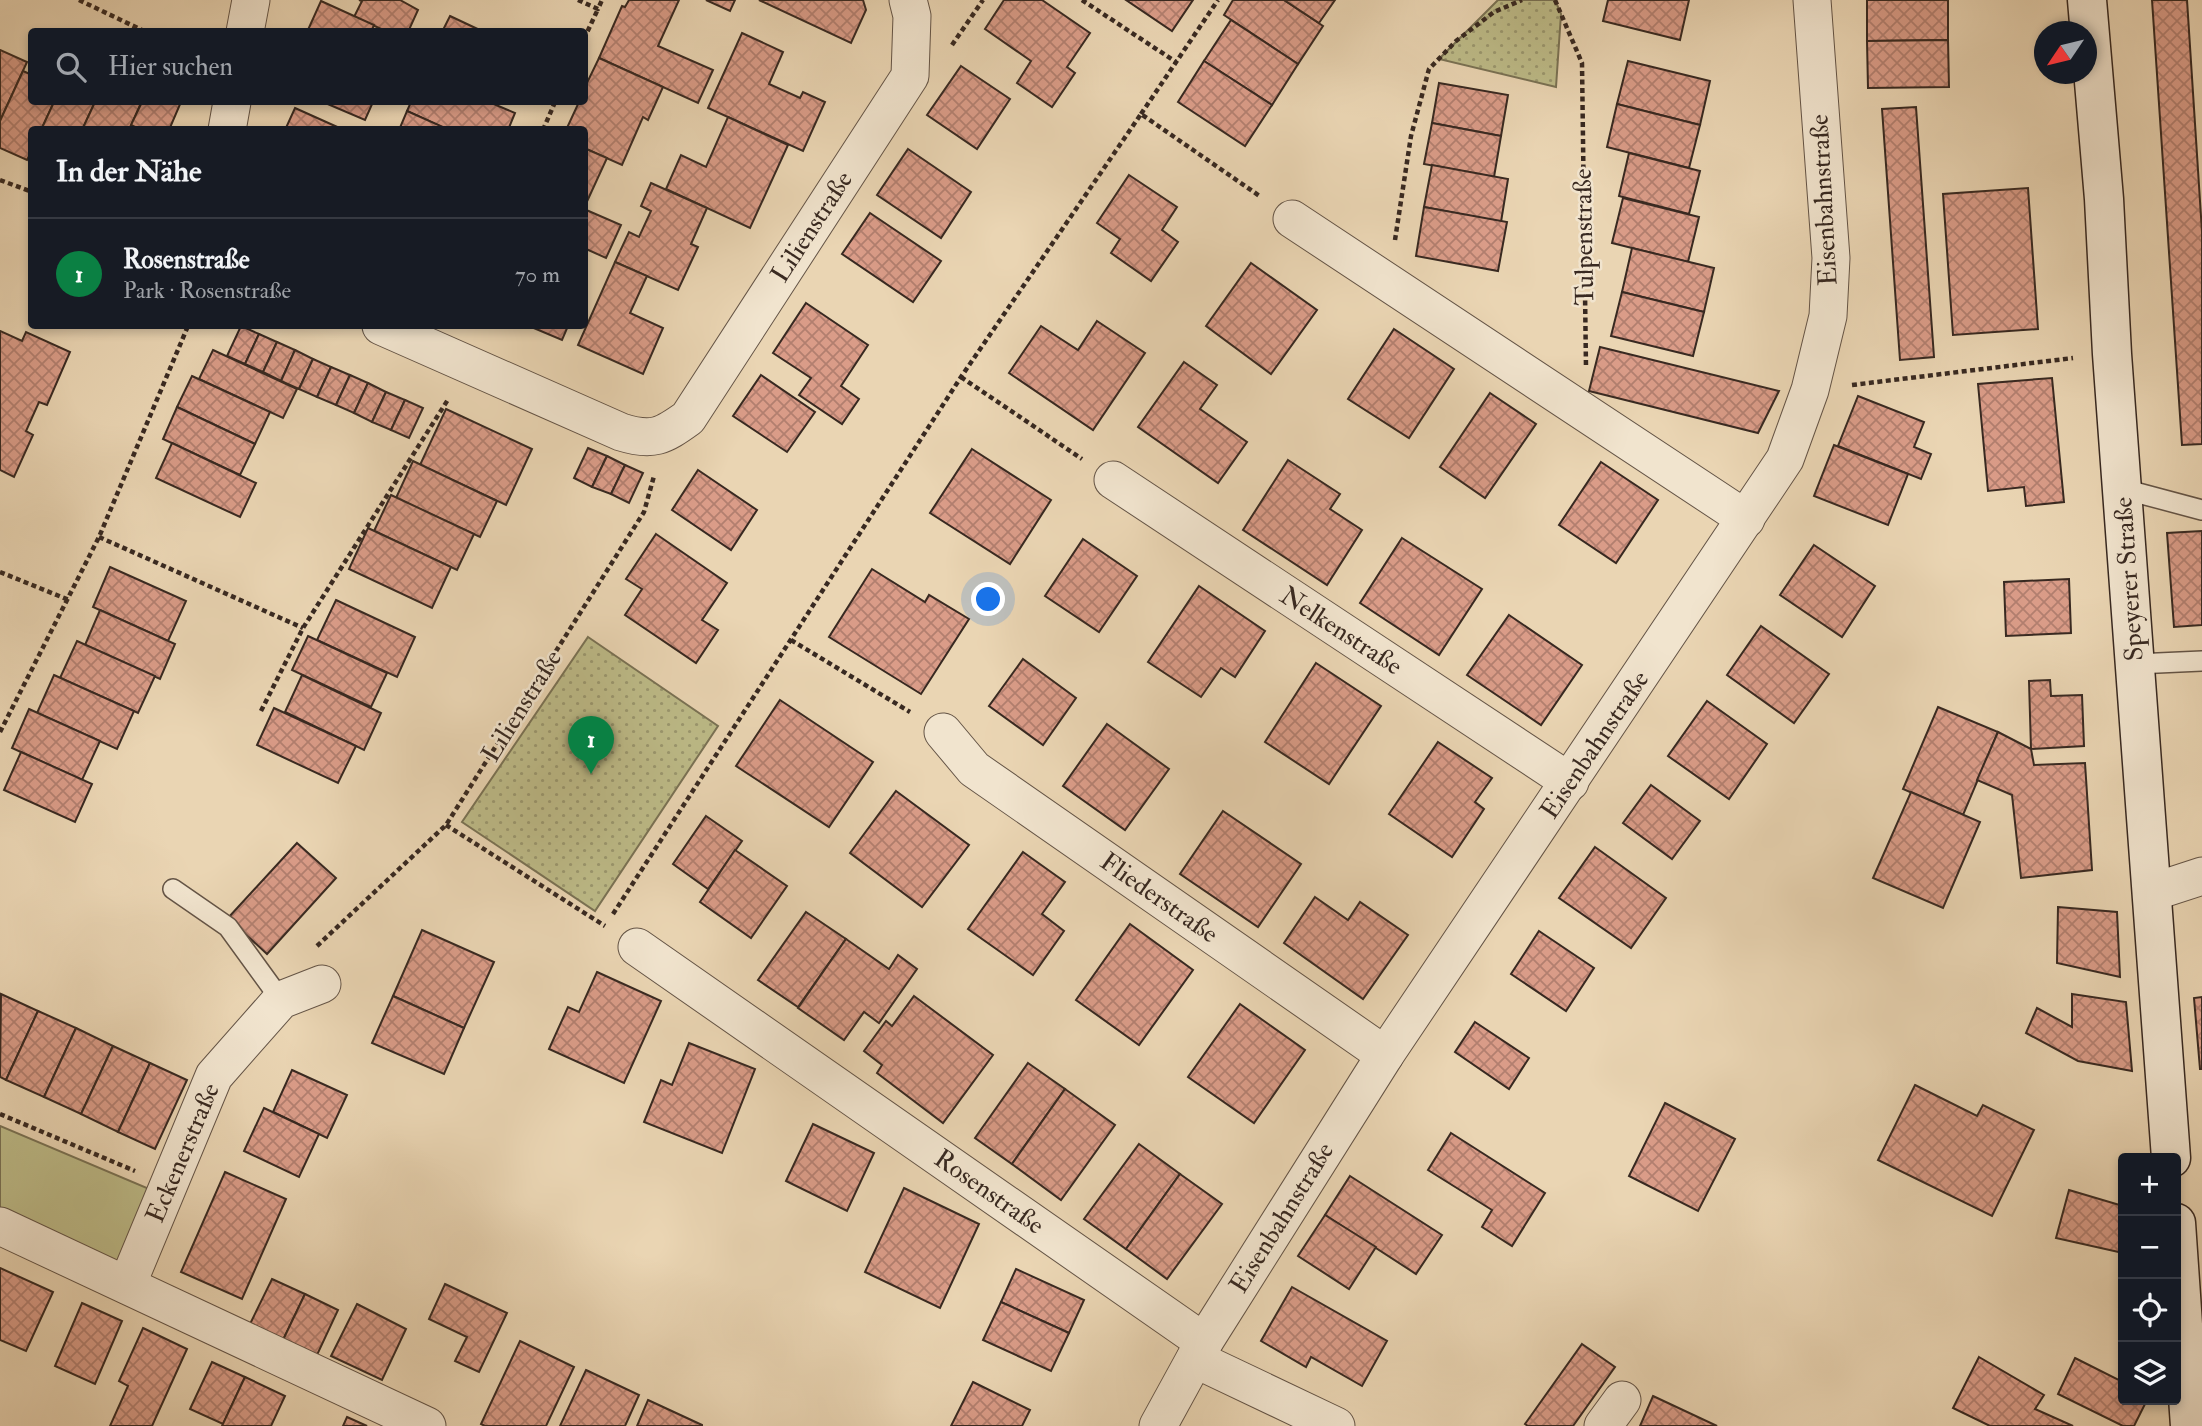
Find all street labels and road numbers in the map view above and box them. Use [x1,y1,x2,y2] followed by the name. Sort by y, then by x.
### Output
[1804,113,1844,287] street label: Eisenbahnstraße
[764,165,860,289] street label: Lilienstraße
[1567,168,1602,306] street label: Tulpenstraße
[2107,496,2152,662] street label: Speyerer Straße
[1274,580,1408,682] street label: Nelkenstraße
[475,644,569,768] street label: Lilienstraße
[1534,665,1656,825] street label: Eisenbahnstraße
[1094,846,1224,950] street label: Fliederstraße
[139,1078,227,1228] street label: Eckenerstraße
[1223,1137,1341,1299] street label: Eisenbahnstraße
[928,1143,1050,1242] street label: Rosenstraße

